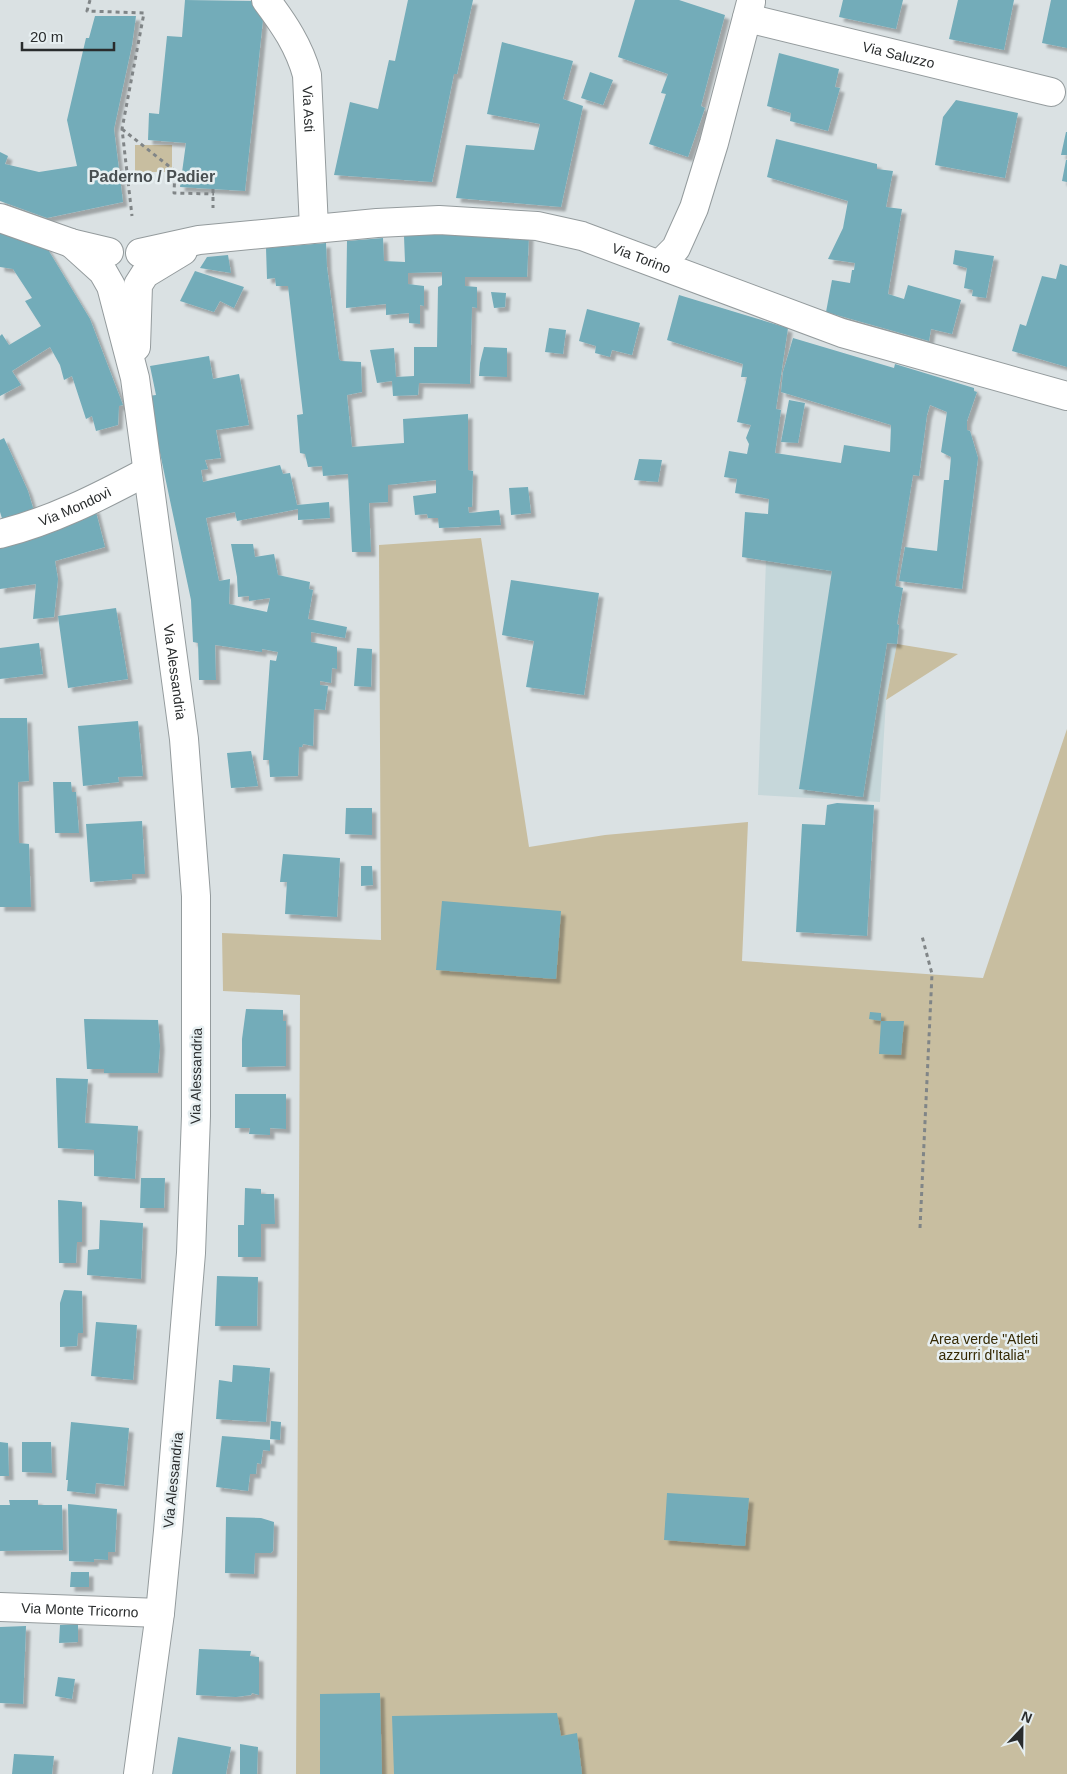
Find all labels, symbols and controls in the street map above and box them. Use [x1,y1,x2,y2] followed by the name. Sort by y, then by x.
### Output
[22,20,115,52] scale bar
[30,28,63,45] text: 20 m
[861,38,936,71] street label: Via Saluzzo
[299,85,318,133] street label: Via Asti
[89,168,215,185] district label: Paderno / Padier
[610,240,673,277] street label: Via Torino
[37,483,114,529] street label: Via Mondovì
[160,623,189,721] street label: Via Alessandria
[187,1028,205,1124] street label: Via Alessandria
[930,1331,1038,1363] park label: Area verde "Atleti azzurri d'Italia"
[160,1431,186,1529] street label: Via Alessandria
[21,1600,139,1620] street label: Via Monte Tricorno
[997,1704,1047,1754] north arrow
[1019,1708,1035,1726] text: N

